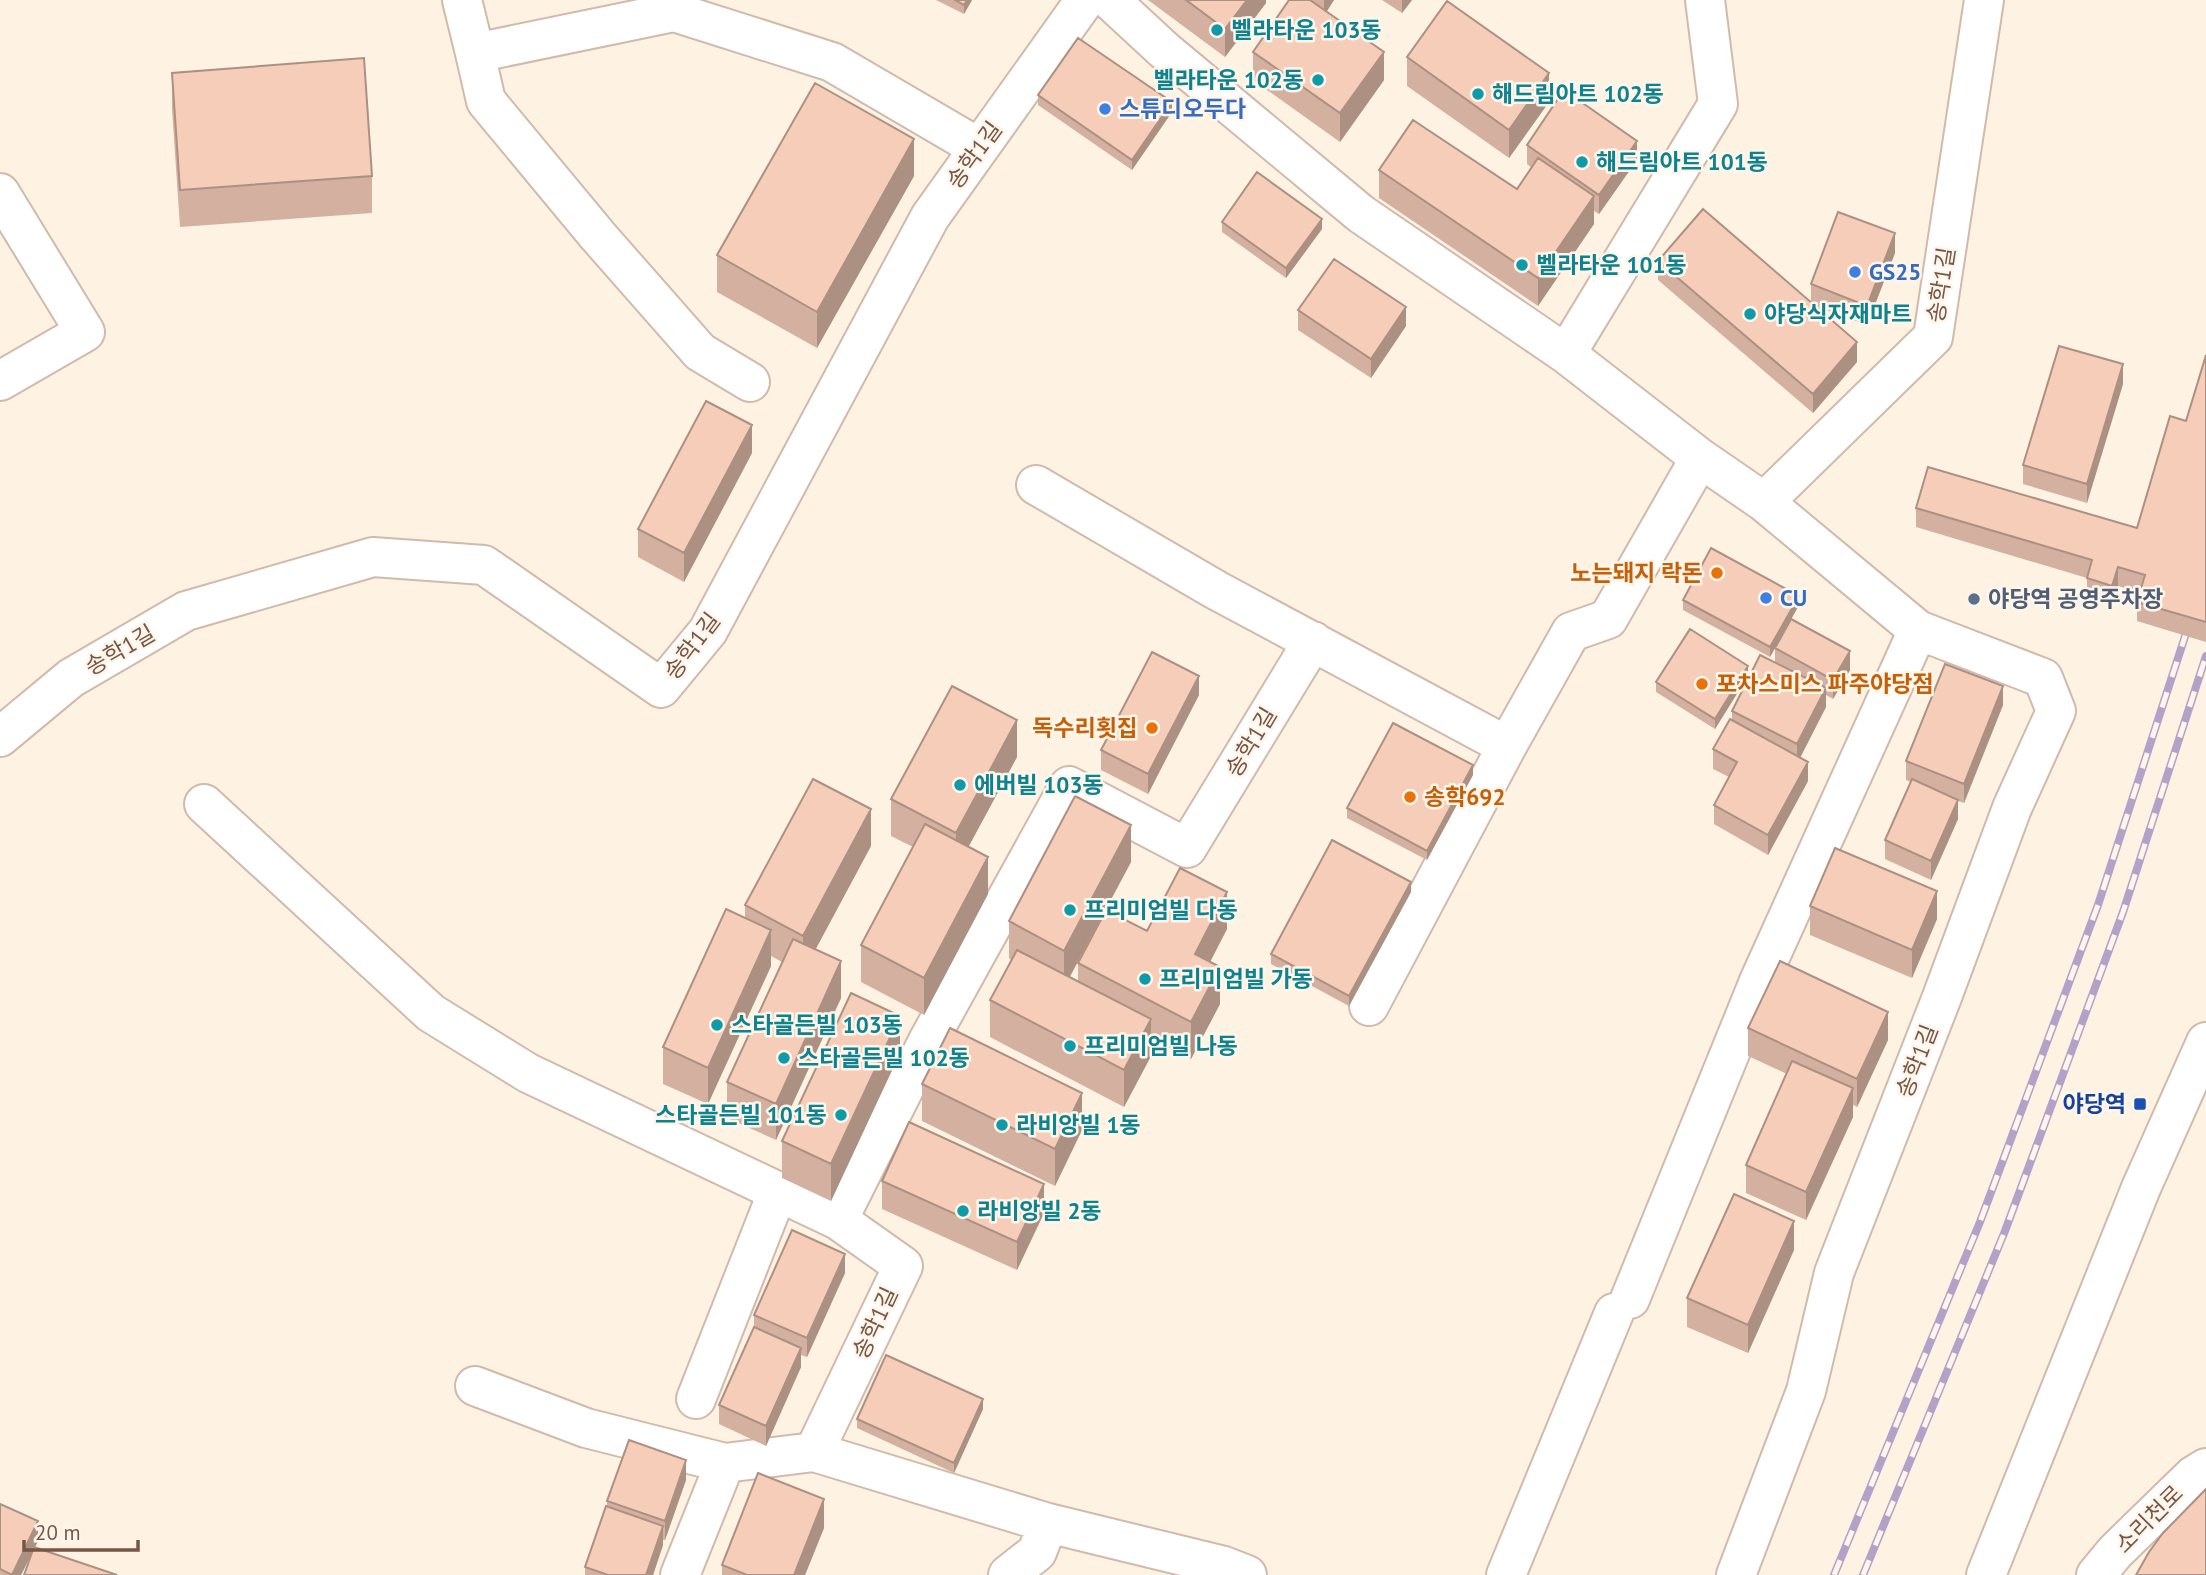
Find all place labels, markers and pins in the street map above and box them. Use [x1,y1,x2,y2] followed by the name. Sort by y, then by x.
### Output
[1231,15,1382,44] place label: 벨라타운 103동
[1209,22,1225,38] marker: 벨라타운 103동
[1153,65,1304,94] place label: 벨라타운 102동
[1310,72,1326,88] marker: 벨라타운 102동
[1492,79,1664,108] place label: 해드림아트 102동
[1470,86,1486,102] marker: 해드림아트 102동
[1119,94,1246,123] place label: 스튜디오두다
[1097,101,1113,117] marker: 스튜디오두다
[1596,147,1768,176] place label: 해드림아트 101동
[1574,154,1590,170] marker: 해드림아트 101동
[1536,250,1687,279] place label: 벨라타운 101동
[1514,257,1530,273] marker: 벨라타운 101동
[1869,257,1921,286] place label: GS25
[1847,264,1863,280] marker: GS25
[1764,299,1912,328] place label: 야당식자재마트
[1742,306,1758,322] marker: 야당식자재마트
[1570,558,1703,587] place label: 노는돼지 락돈
[1709,565,1725,581] marker: 노는돼지 락돈
[1780,583,1807,612] place label: CU
[1988,584,2163,613] place label: 야당역 공영주차장
[1758,590,1774,606] marker: CU
[1966,591,1982,607] marker: 야당역 공영주차장
[1716,669,1933,698] place label: 포차스미스 파주야당점
[1694,676,1710,692] marker: 포차스미스 파주야당점
[1032,713,1138,742] place label: 독수리횟집
[1144,720,1160,736] marker: 독수리횟집
[974,770,1104,799] place label: 에버빌 103동
[952,777,968,793] marker: 에버빌 103동
[1424,782,1505,811] place label: 송학692
[1402,789,1418,805] marker: 송학692
[1084,895,1238,924] place label: 프리미엄빌 다동
[1062,902,1078,918] marker: 프리미엄빌 다동
[1159,964,1313,993] place label: 프리미엄빌 가동
[1137,971,1153,987] marker: 프리미엄빌 가동
[731,1010,903,1039] place label: 스타골든빌 103동
[709,1017,725,1033] marker: 스타골든빌 103동
[1084,1031,1238,1060] place label: 프리미엄빌 나동
[1062,1038,1078,1054] marker: 프리미엄빌 나동
[798,1043,970,1072] place label: 스타골든빌 102동
[776,1050,792,1066] marker: 스타골든빌 102동
[2063,1089,2126,1118] place label: 야당역
[2132,1096,2148,1112] marker: 야당역
[655,1100,827,1129] place label: 스타골든빌 101동
[833,1107,849,1123] marker: 스타골든빌 101동
[1016,1110,1141,1139] place label: 라비앙빌 1동
[994,1117,1010,1133] marker: 라비앙빌 1동
[977,1196,1102,1225] place label: 라비앙빌 2동
[955,1203,971,1219] marker: 라비앙빌 2동

